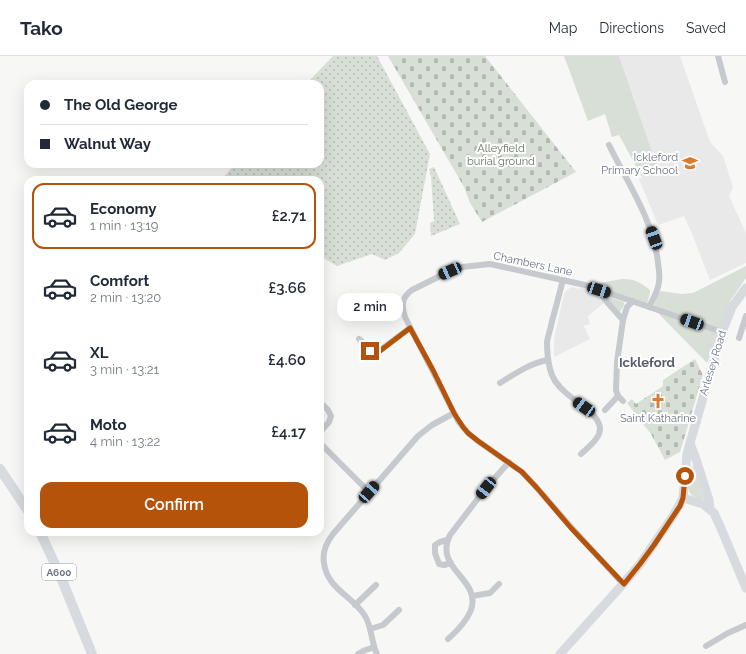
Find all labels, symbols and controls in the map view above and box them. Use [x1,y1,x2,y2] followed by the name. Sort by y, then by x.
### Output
[20,17,63,39] text: Tako
[549,20,577,36] text: Map
[599,20,664,36] text: Directions
[686,20,726,36] text: Saved
[64,96,177,114] text: The Old George
[64,135,151,153] text: Walnut Way
[467,142,535,168] park label: Alleyfield burial ground
[601,151,678,177] place label: Ickleford Primary School
[681,154,699,172] school or university icon: Ickleford Primary School
[42,198,78,234] icon: car
[90,200,157,218] text: Economy
[272,207,306,225] text: £2.71
[90,218,158,233] text: 1 min · 13:19
[644,225,664,251] car
[492,249,574,279] street label: Chambers Lane
[437,261,463,281] car
[42,270,78,306] icon: car
[90,272,149,290] text: Comfort
[268,279,306,297] text: £3.66
[586,281,612,299] car
[90,290,161,305] text: 2 min · 13:20
[337,293,403,321] callout: 2 min
[353,299,387,314] text: 2 min
[679,312,705,332] car
[697,329,729,397] street label: Arlesey Road
[42,342,78,378] icon: car
[361,342,379,360] route end
[90,344,108,362] text: XL
[268,351,306,369] text: £4.60
[619,355,675,370] district label: Ickleford
[90,362,159,377] text: 3 min · 13:21
[649,392,667,410] church icon: Saint Katharine
[571,395,597,419] car
[620,412,697,425] place label: Saint Katharine
[42,414,78,450] icon: car
[90,416,127,434] text: Moto
[271,423,306,441] text: £4.17
[90,434,160,449] text: 4 min · 13:22
[676,467,694,485] route start
[474,475,498,501] car
[357,479,381,505] car
[40,482,308,528] button: Confirm
[42,564,76,580] road number: A600

